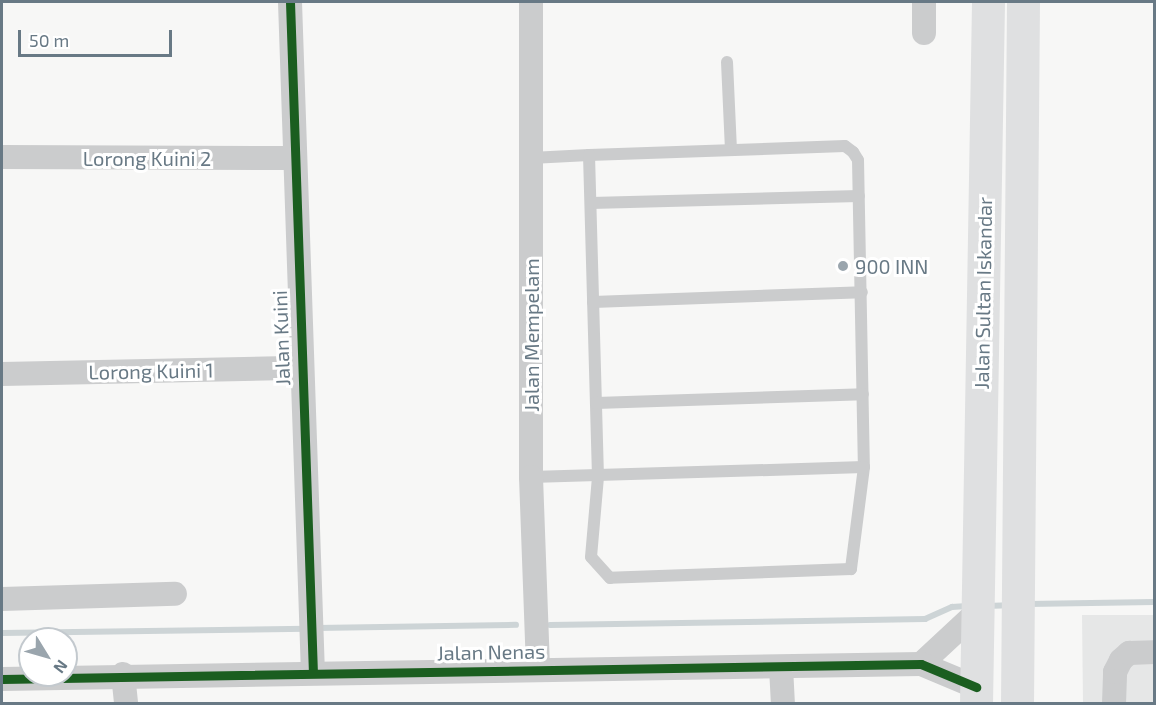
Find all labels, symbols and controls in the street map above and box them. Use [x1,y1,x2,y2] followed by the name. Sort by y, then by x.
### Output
[21,18,176,56] scale bar
[29,29,69,51] text: 50 m
[83,146,211,170] street label: Lorong Kuini 2
[969,197,997,389] street label: Jalan Sultan Iskandar
[855,254,928,278] place label: 900 INN
[519,258,543,412] street label: Jalan Mempelam
[836,259,850,273] marker: 900 INN
[267,290,295,386] street label: Jalan Kuini
[88,358,214,384] street label: Lorong Kuini 1
[18,627,78,687] north arrow
[437,639,545,665] street label: Jalan Nenas
[50,657,72,677] text: N

